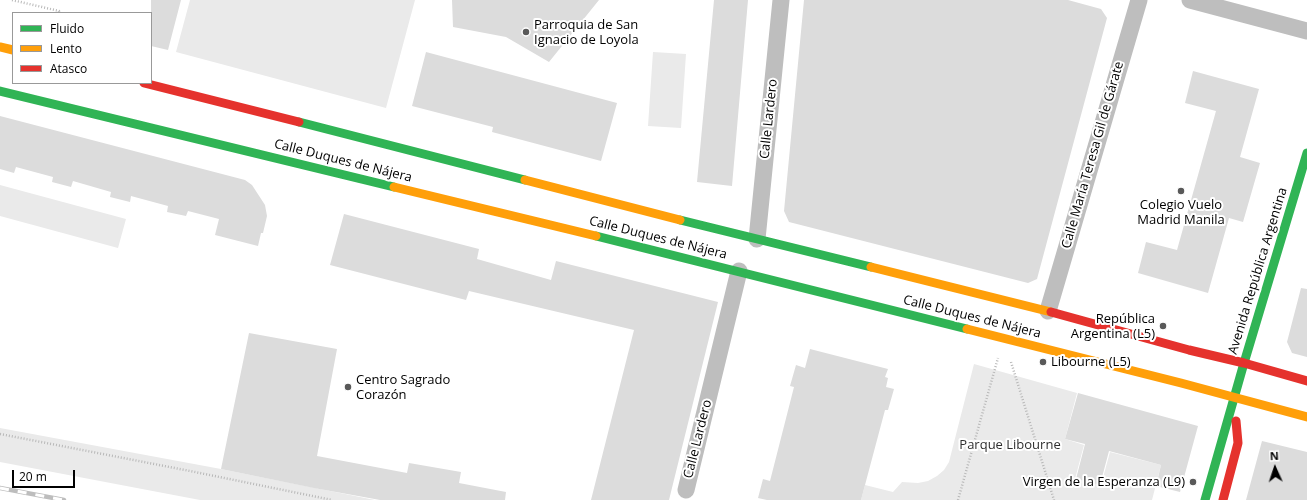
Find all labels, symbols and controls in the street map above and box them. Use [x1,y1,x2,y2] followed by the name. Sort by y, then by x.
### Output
[12,12,152,84] legend
[534,17,639,48] place label: Parroquia de San Ignacio de Loyola
[50,20,84,37] text: Fluido
[521,27,531,37] marker: Parroquia de San Ignacio de Loyola
[50,40,82,57] text: Lento
[50,60,87,77] text: Atasco
[1059,60,1127,250] street label: Calle María Teresa Gil de Gárate
[757,78,781,160] street label: Calle Lardero
[272,136,414,186] street label: Calle Duques de Nájera
[1176,186,1186,196] marker: Colegio Vuelo Madrid Manila
[1225,186,1291,356] street label: Avenida República Argentina
[1137,197,1225,228] place label: Colegio Vuelo Madrid Manila
[587,213,729,263] street label: Calle Duques de Nájera
[901,292,1043,342] street label: Calle Duques de Nájera
[1071,311,1155,342] place label: República Argentina (L5)
[1158,321,1168,331] marker: República Argentina (L5)
[1051,354,1131,370] place label: Libourne (L5)
[1038,357,1048,367] marker: Libourne (L5)
[356,372,450,403] place label: Centro Sagrado Corazón
[343,382,353,392] marker: Centro Sagrado Corazón
[681,398,715,480] street label: Calle Lardero
[959,437,1061,453] park label: Parque Libourne
[1255,448,1295,488] north arrow
[1269,448,1279,463] text: N
[14,462,77,488] scale bar
[19,468,47,485] text: 20 m
[1023,474,1185,490] place label: Virgen de la Esperanza (L9)
[1188,477,1198,487] marker: Virgen de la Esperanza (L9)

